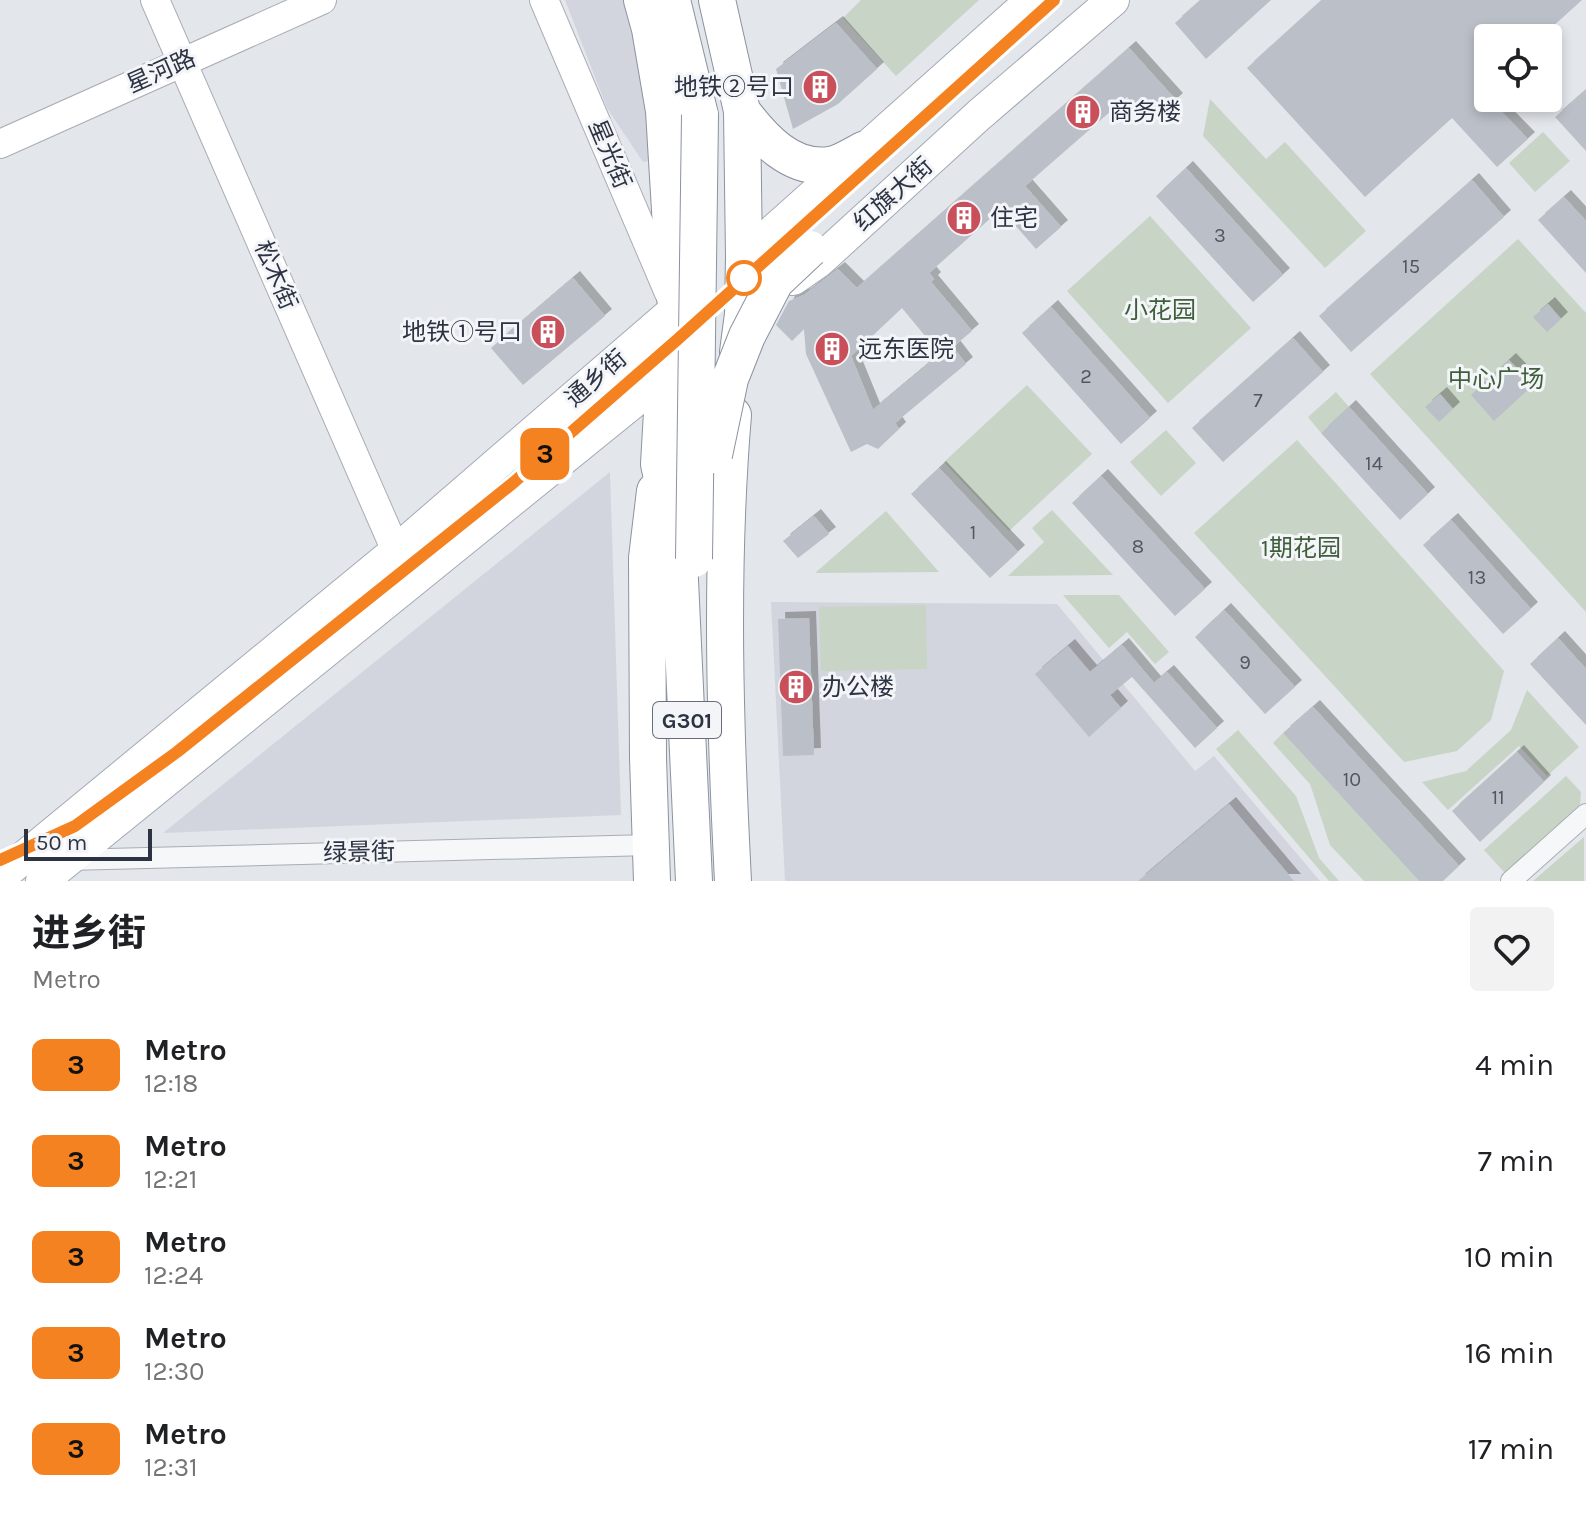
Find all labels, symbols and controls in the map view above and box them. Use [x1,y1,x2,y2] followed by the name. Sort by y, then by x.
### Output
[1474,24,1562,112] map controls
[1474,24,1562,112] button: locate
[122,44,200,98] street label: 星河路
[801,68,839,106] building icon: 地铁②号口
[674,73,794,101] place label: 地铁②号口
[1064,93,1102,131] building icon: 商务楼
[1109,98,1181,126] place label: 商务楼
[583,115,637,193] street label: 星光街
[848,151,938,237] street label: 红旗大街
[945,199,983,237] building icon: 住宅
[990,204,1038,232] place label: 住宅
[1214,224,1226,247] house number: 3
[249,236,303,314] street label: 松木街
[1402,255,1420,278] house number: 15
[727,261,761,295] unlabelled marker
[1124,296,1196,324] park label: 小花园
[529,313,567,351] building icon: 地铁①号口
[402,318,522,346] place label: 地铁①号口
[813,330,851,368] building icon: 远东医院
[858,335,954,363] place label: 远东医院
[560,344,632,412] street label: 通乡街
[1080,365,1092,388] house number: 2
[1448,365,1544,393] park label: 中心广场
[1253,389,1263,412] house number: 7
[519,428,571,480] line badge: 3
[536,437,554,470] text: 3
[1365,452,1383,475] house number: 14
[970,521,976,544] house number: 1
[1261,534,1341,562] park label: 1期花园
[1132,535,1144,558] house number: 8
[1468,566,1486,589] house number: 13
[1239,651,1251,674] house number: 9
[777,668,815,706] building icon: 办公楼
[822,673,894,701] place label: 办公楼
[653,702,721,738] road number: G301
[1343,768,1361,791] house number: 10
[1491,786,1505,809] house number: 11
[24,825,152,861] scale bar
[36,830,87,856] text: 50 m
[323,837,395,867] street label: 绿景街
[1470,907,1554,991] button: heart
[32,911,146,956] text: 进乡街
[32,964,101,995] text: Metro
[144,1032,227,1068] text: Metro
[1475,1047,1554,1083] text: 4 min
[67,1048,85,1081] text: 3
[144,1068,198,1099] text: 12:18
[144,1128,227,1164] text: Metro
[1478,1143,1554,1179] text: 7 min
[67,1144,85,1177] text: 3
[144,1164,197,1195] text: 12:21
[144,1224,227,1260] text: Metro
[1464,1239,1554,1275] text: 10 min
[67,1240,85,1273] text: 3
[144,1260,203,1291] text: 12:24
[144,1320,227,1356] text: Metro
[1465,1335,1554,1371] text: 16 min
[67,1336,85,1369] text: 3
[144,1356,204,1387] text: 12:30
[144,1416,227,1452] text: Metro
[1468,1431,1554,1467] text: 17 min
[67,1432,85,1465] text: 3
[144,1452,198,1483] text: 12:31

